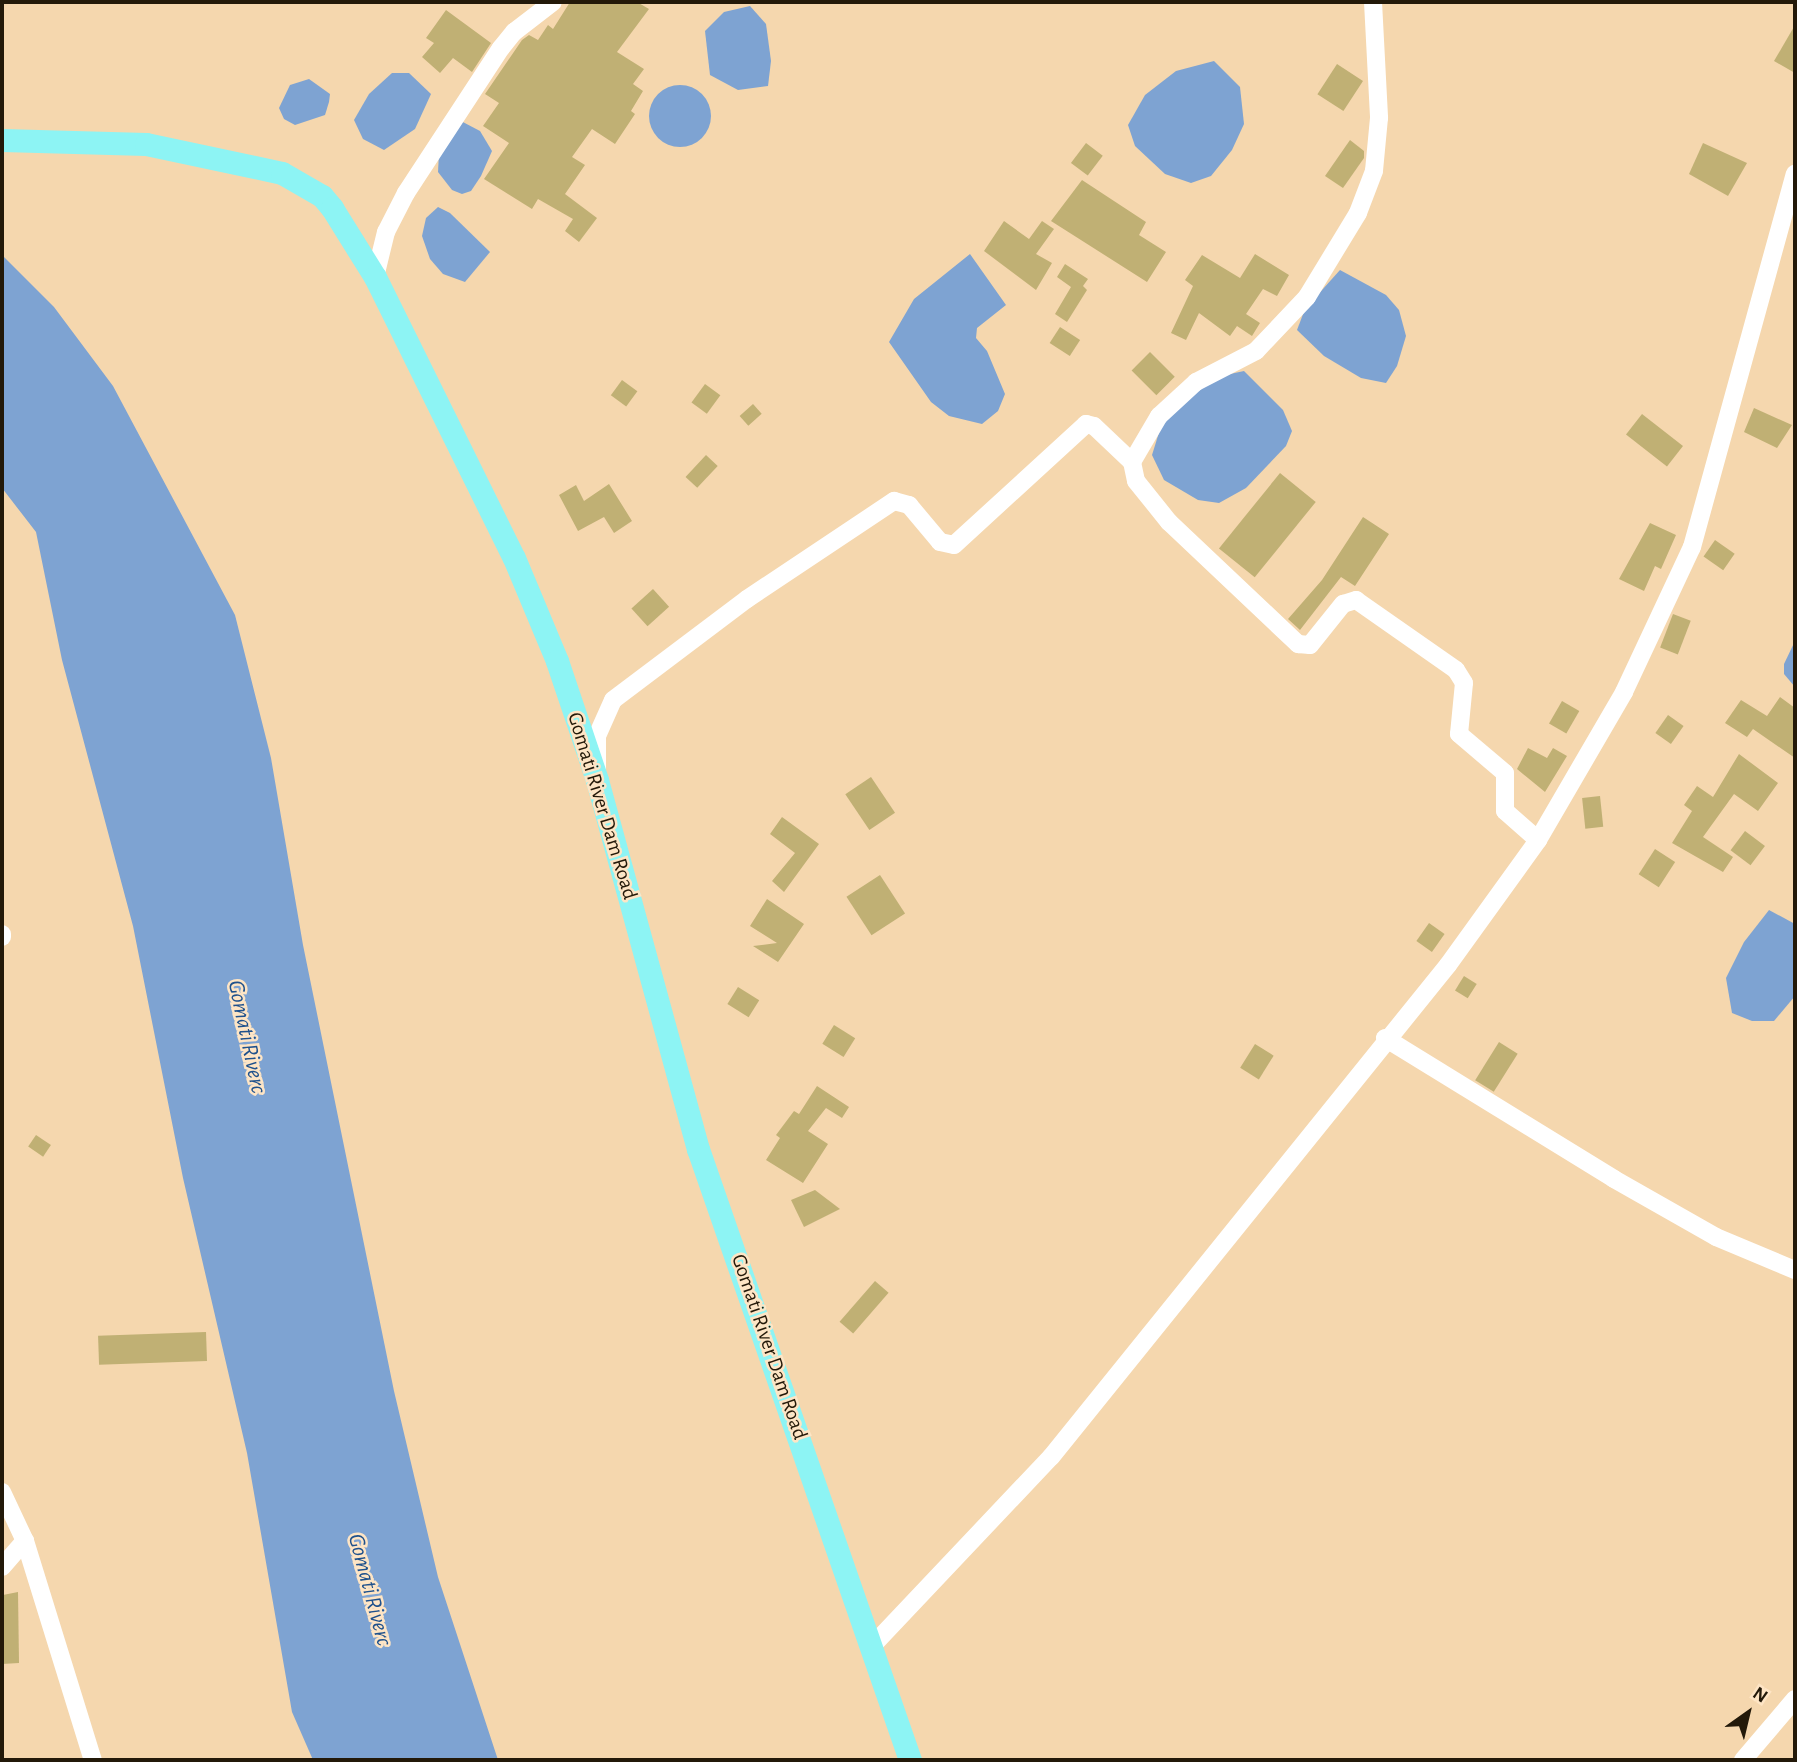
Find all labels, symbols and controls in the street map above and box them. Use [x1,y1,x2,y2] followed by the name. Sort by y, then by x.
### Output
[562,709,642,903] street label: Gomati River Dam Road
[221,978,271,1096] water label: Gomati Riverc
[725,1251,813,1443] street label: Gomati River Dam Road
[341,1531,397,1649] water label: Gomati Riverc
[1713,1678,1783,1748] north arrow
[1749,1684,1771,1707] text: N

